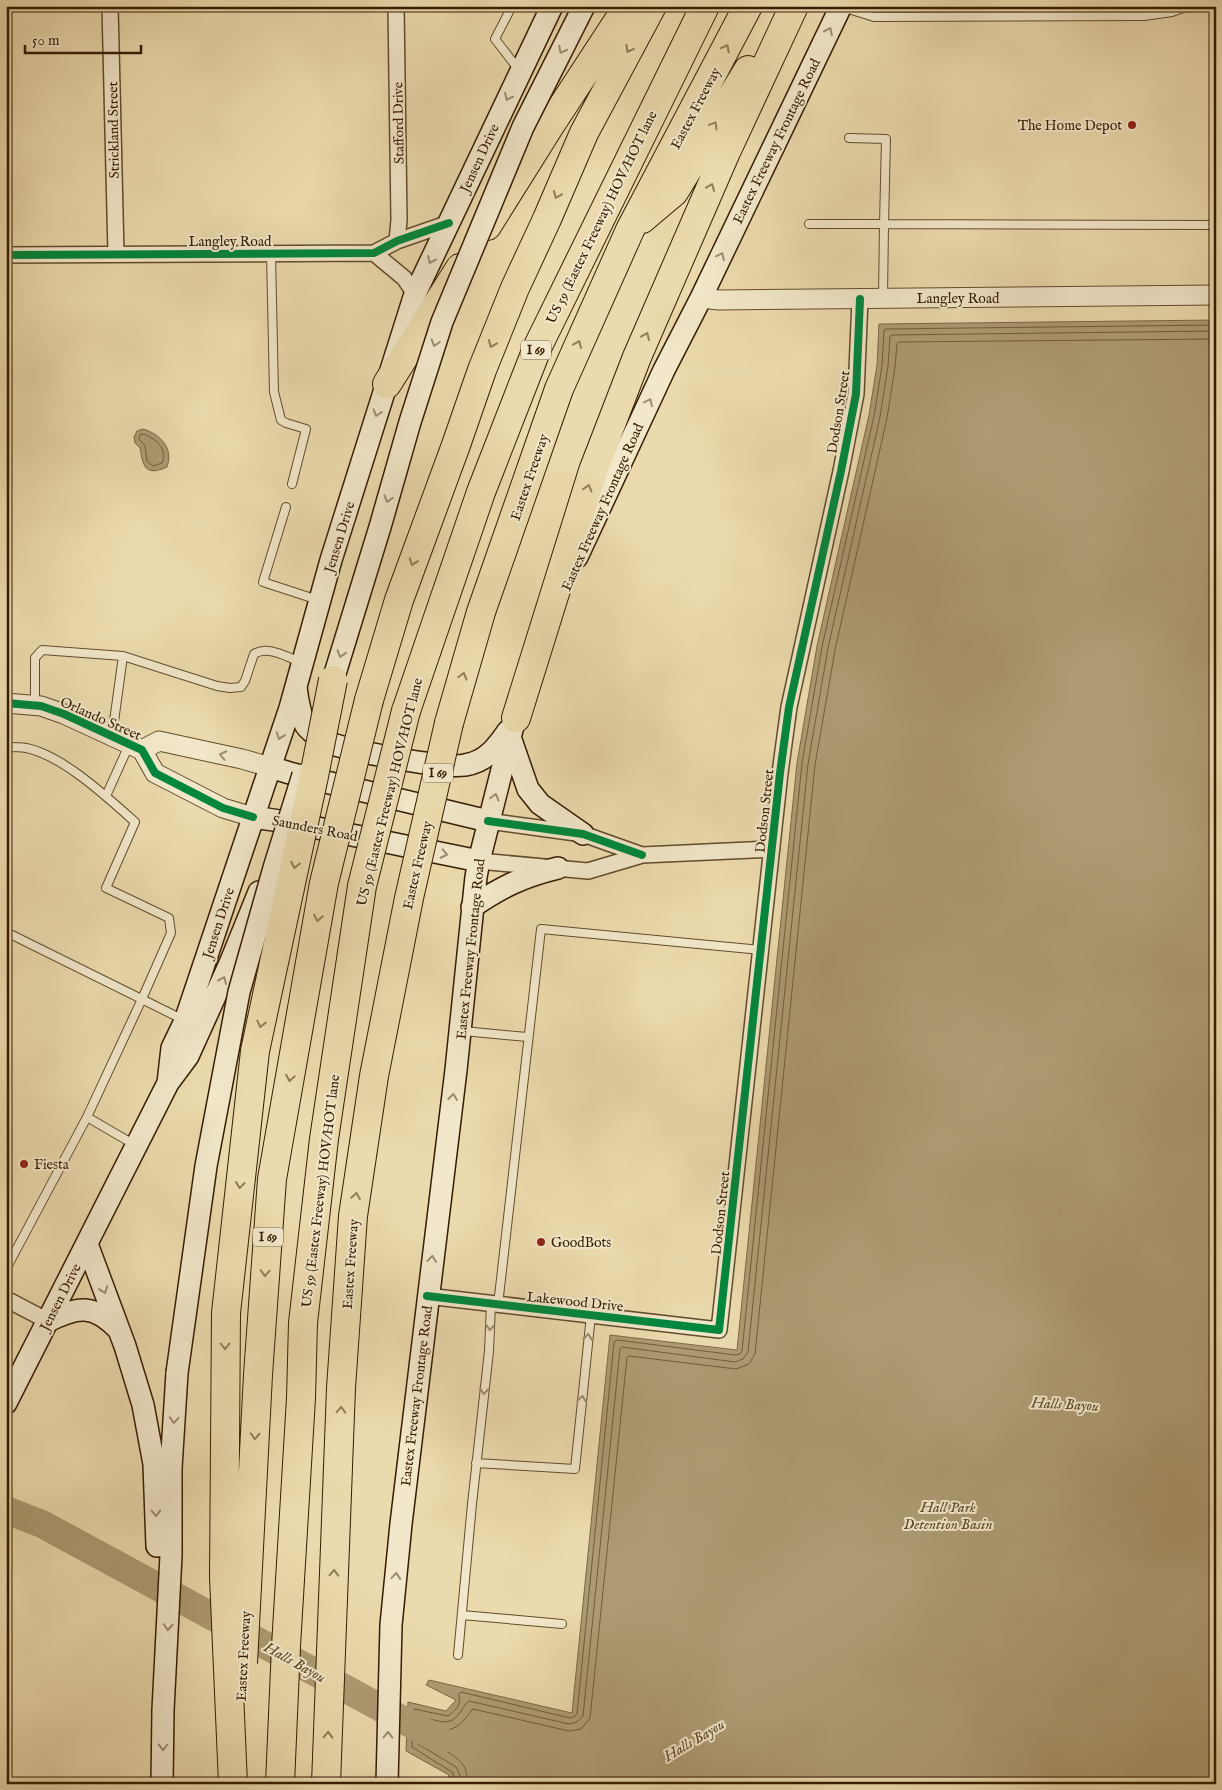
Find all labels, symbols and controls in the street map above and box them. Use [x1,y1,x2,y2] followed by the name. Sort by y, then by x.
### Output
[25,22,141,54] scale bar
[823,27,833,36] one-way arrow
[32,31,60,50] text: 50 m
[625,44,635,53] one-way arrow
[720,44,730,53] one-way arrow
[558,45,568,54] one-way arrow
[729,55,825,227] street label: Eastex Freeway Frontage Road
[667,64,725,153] street label: Eastex Freeway
[104,81,124,179] street label: Strickland Street
[389,81,409,164] street label: Stafford Drive
[504,92,514,101] one-way arrow
[542,107,662,327] street label: US 59 (Eastex Freeway) HOV/HOT lane
[1018,117,1122,135] place label: The Home Depot
[1126,119,1138,131] marker: The Home Depot
[455,121,504,197] street label: Jensen Drive
[708,122,718,131] one-way arrow
[704,183,715,192] one-way arrow
[553,190,564,199] one-way arrow
[189,233,272,251] street label: Langley Road
[715,253,725,262] one-way arrow
[427,255,438,264] one-way arrow
[917,290,1000,308] street label: Langley Road
[640,332,651,341] one-way arrow
[430,339,440,347] one-way arrow
[488,339,499,348] one-way arrow
[521,340,551,360] road number: I 69
[572,340,583,349] one-way arrow
[824,369,854,455] street label: Dodson Street
[643,398,653,407] one-way arrow
[373,408,383,417] one-way arrow
[558,420,648,594] street label: Eastex Freeway Frontage Road
[507,432,553,523] street label: Eastex Freeway
[582,484,592,493] one-way arrow
[383,494,393,502] one-way arrow
[320,499,360,577] street label: Jensen Drive
[408,557,419,566] one-way arrow
[336,650,346,658] one-way arrow
[457,673,467,681] one-way arrow
[352,676,426,908] street label: US 59 (Eastex Freeway) HOV/HOT lane
[57,693,144,745] street label: Orlando Street
[276,732,286,740] one-way arrow
[218,750,227,761] one-way arrow
[423,764,453,782] road number: I 69
[752,768,778,854] street label: Dodson Street
[489,793,500,802] one-way arrow
[271,812,360,846] street label: Saunders Road
[399,819,435,911] street label: Eastex Freeway
[440,848,448,859] one-way arrow
[453,857,490,1040] street label: Eastex Freeway Frontage Road
[290,860,301,869] one-way arrow
[198,885,239,963] street label: Jensen Drive
[313,913,323,922] one-way arrow
[216,976,227,985] one-way arrow
[256,1019,266,1028] one-way arrow
[285,1073,295,1082] one-way arrow
[298,1073,344,1309] street label: US 59 (Eastex Freeway) HOV/HOT lane
[447,1093,458,1101] one-way arrow
[34,1156,70,1174] place label: Fiesta
[18,1158,30,1170] marker: Fiesta
[708,1170,734,1256] street label: Dodson Street
[235,1181,246,1189] one-way arrow
[350,1192,361,1200] one-way arrow
[339,1218,363,1310] street label: Eastex Freeway
[253,1228,283,1246] road number: I 69
[551,1234,611,1252] place label: GoodBots
[535,1236,547,1248] marker: GoodBots
[426,1254,437,1262] one-way arrow
[35,1260,86,1336] street label: Jensen Drive
[260,1270,271,1278] one-way arrow
[98,1285,108,1293] one-way arrow
[526,1288,625,1316] street label: Lakewood Drive
[397,1304,437,1487] street label: Eastex Freeway Frontage Road
[484,1324,495,1332] one-way arrow
[583,1333,594,1341] one-way arrow
[220,1343,230,1351] one-way arrow
[479,1387,490,1395] one-way arrow
[1030,1393,1099,1416] water label: Halls Bayou
[576,1395,587,1403] one-way arrow
[335,1406,346,1414] one-way arrow
[169,1417,180,1425] one-way arrow
[250,1432,261,1440] one-way arrow
[904,1498,992,1534] water label: Hall Park Detention Basin
[151,1509,162,1517] one-way arrow
[329,1568,340,1576] one-way arrow
[390,1572,401,1580] one-way arrow
[233,1610,255,1702] street label: Eastex Freeway
[162,1624,173,1632] one-way arrow
[260,1637,329,1687] water label: Halls Bayou
[659,1715,728,1767] water label: Halls Bayou
[323,1731,333,1738] one-way arrow
[383,1731,394,1739] one-way arrow
[158,1744,168,1751] one-way arrow

